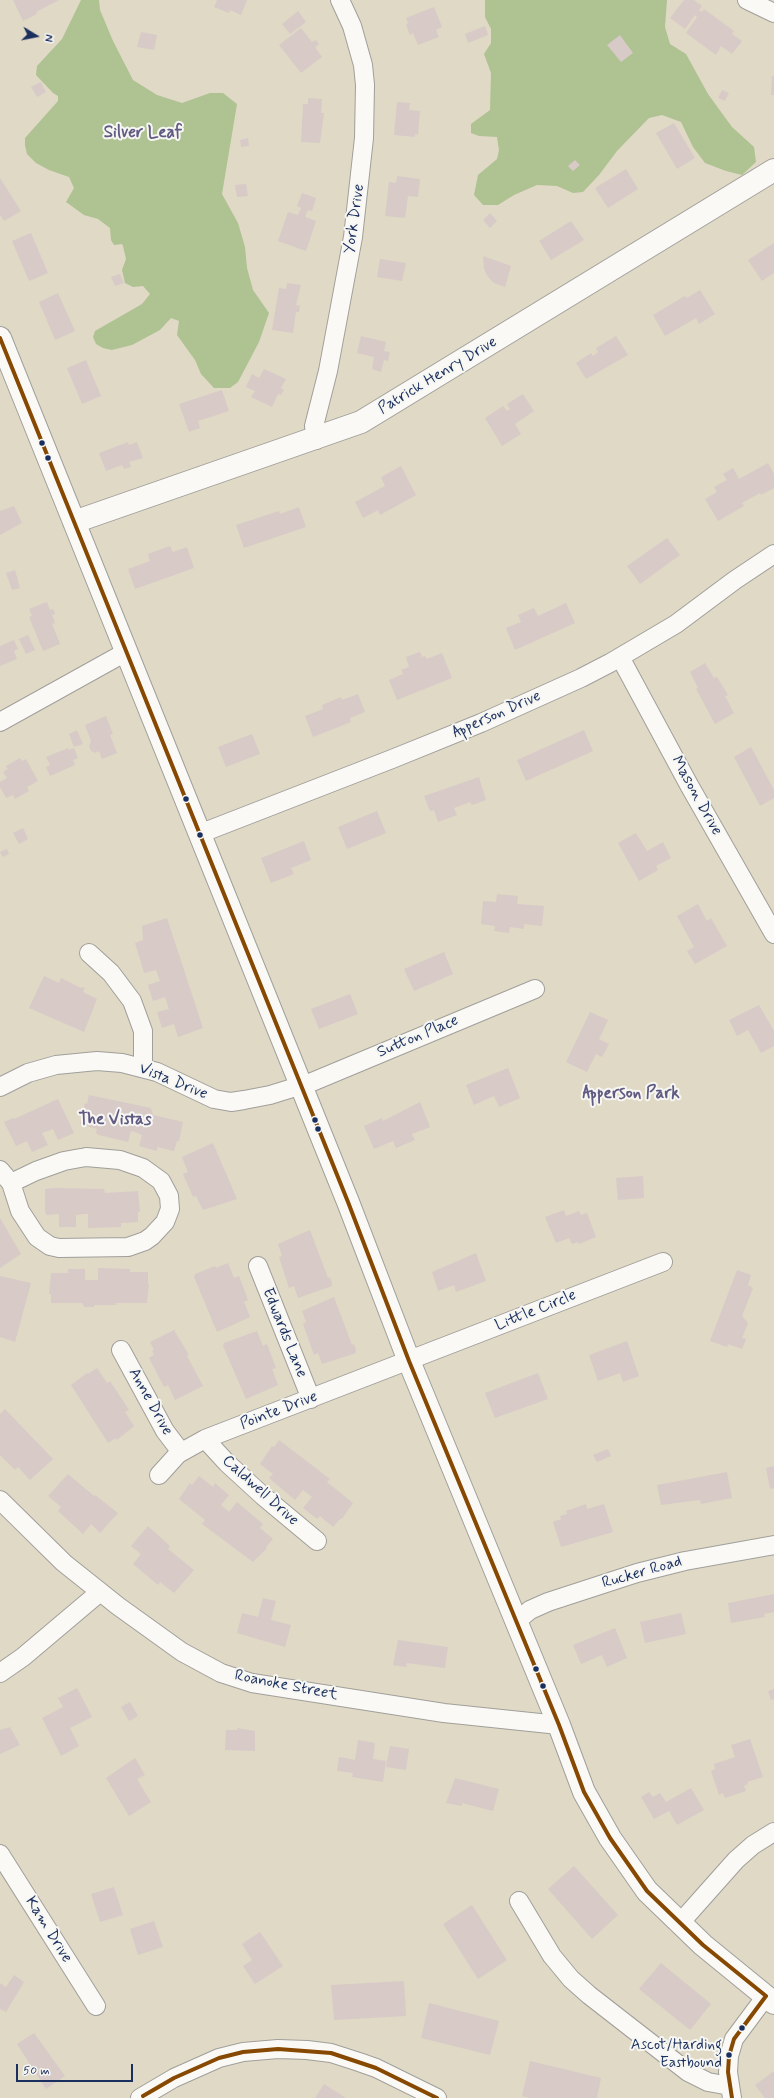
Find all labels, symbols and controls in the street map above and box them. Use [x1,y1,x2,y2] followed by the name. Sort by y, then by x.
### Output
[16,16,56,56] north arrow
[40,33,55,43] text: N
[104,123,182,143] district label: Silver Leaf
[341,183,369,255] street label: York Drive
[375,333,501,419] street label: Patrick Henry Drive
[37,438,47,448] unlabelled marker
[43,453,53,463] unlabelled marker
[450,687,544,743] street label: Apperson Drive
[666,753,726,839] street label: Mason Drive
[181,794,191,804] unlabelled marker
[195,830,205,840] unlabelled marker
[374,1011,462,1063] street label: Sutton Place
[136,1060,210,1104] street label: Vista Drive
[582,1084,680,1104] district label: Apperson Park
[79,1110,151,1130] district label: The Vistas
[310,1115,320,1125] unlabelled marker
[313,1124,323,1134] unlabelled marker
[257,1285,311,1381] street label: Edwards Lane
[493,1286,579,1336] street label: Little Circle
[124,1365,176,1439] street label: Anne Drive
[238,1387,320,1435] street label: Pointe Drive
[218,1452,302,1530] street label: Caldwell Drive
[600,1552,684,1594] street label: Rucker Road
[531,1664,541,1674] unlabelled marker
[233,1667,339,1705] street label: Roanoke Street
[538,1681,548,1691] unlabelled marker
[20,1893,76,1967] street label: Kam Drive
[737,2023,747,2033] unlabelled marker
[631,2037,722,2072] place label: Ascot/Harding Eastbound
[724,2050,734,2060] marker: Ascot/Harding Eastbound
[18,2056,135,2082] scale bar
[23,2063,50,2079] text: 50 m

